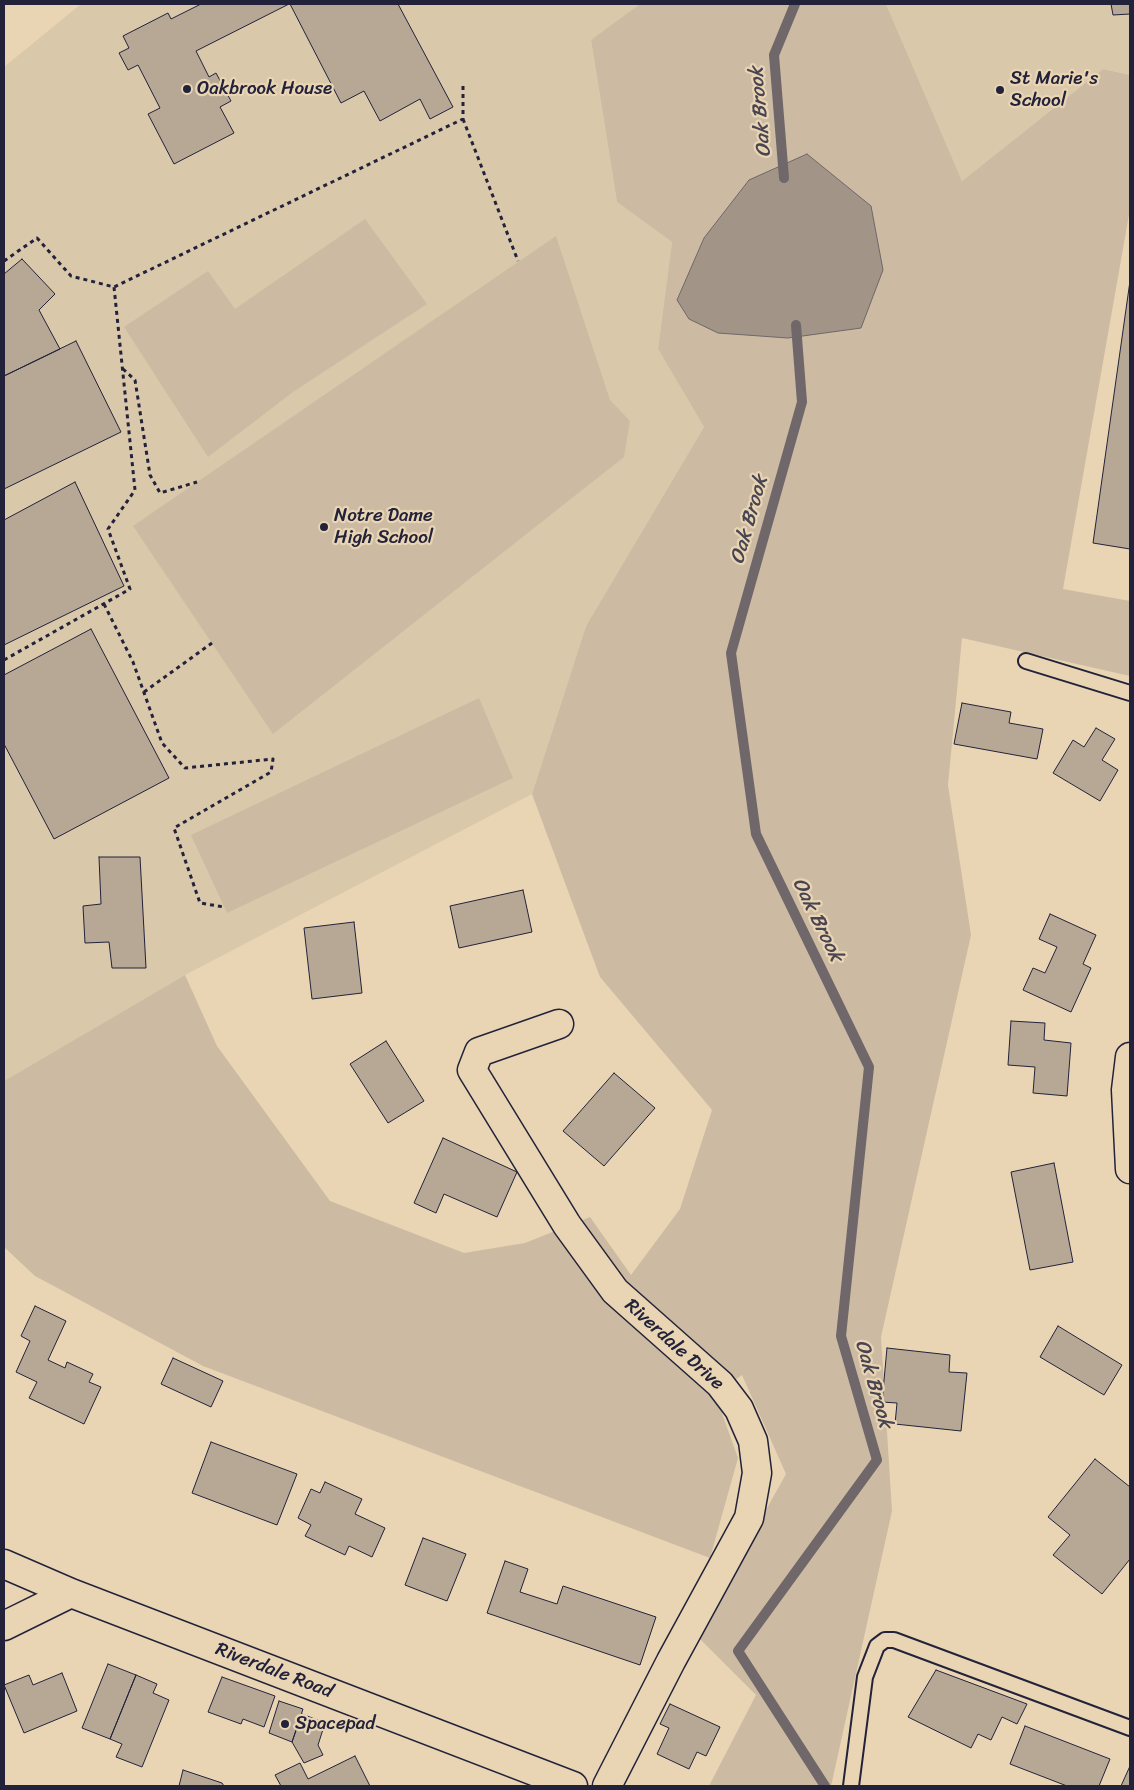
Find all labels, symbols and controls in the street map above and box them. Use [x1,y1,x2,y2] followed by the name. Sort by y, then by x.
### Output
[745,66,777,158] water label: Oak Brook
[1010,68,1098,112] place label: St Marie's School
[197,78,332,100] place label: Oakbrook House
[181,83,193,95] marker: Oakbrook House
[994,84,1006,96] marker: St Marie's School
[726,473,774,567] water label: Oak Brook
[334,505,433,549] place label: Notre Dame High School
[318,521,330,533] marker: Notre Dame High School
[786,874,848,966] water label: Oak Brook
[620,1294,728,1396] street label: Riverdale Drive
[849,1337,897,1431] water label: Oak Brook
[212,1638,336,1704] street label: Riverdale Road
[295,1713,375,1735] place label: Spacepad
[279,1718,291,1730] marker: Spacepad

